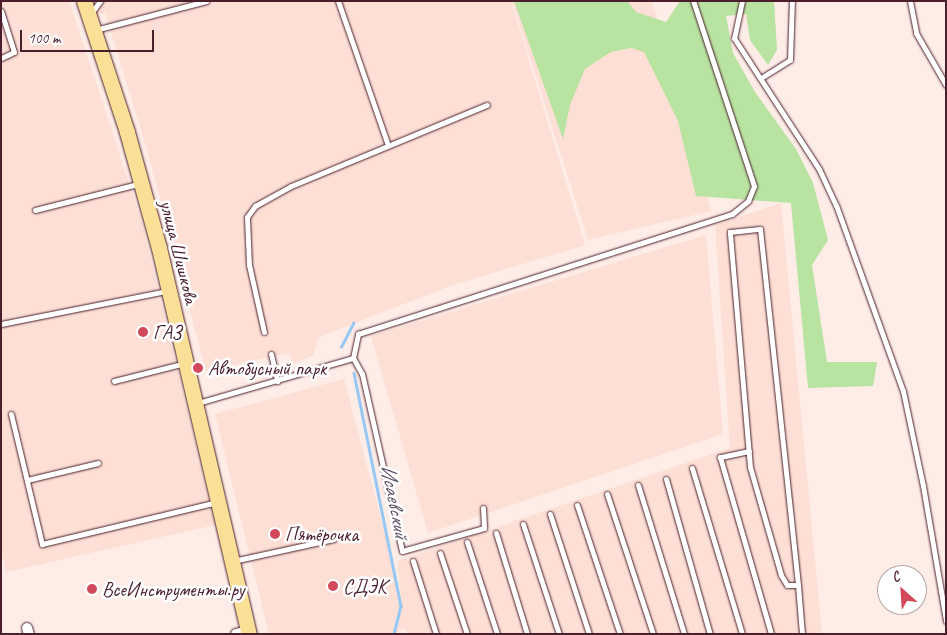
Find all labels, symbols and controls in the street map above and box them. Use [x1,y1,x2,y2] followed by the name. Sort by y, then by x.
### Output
[22,20,156,52] scale bar
[28,29,60,48] text: 100 m
[154,197,204,307] street label: улица Шишкова
[153,320,181,344] place label: ГАЗ
[137,326,149,338] marker: ГАЗ
[208,356,326,380] place label: Автобусный парк
[192,362,204,374] marker: Автобусный парк
[376,462,414,540] water label: Исаевский
[285,522,358,546] place label: Пятёрочка
[269,528,281,540] marker: Пятёрочка
[877,565,927,615] north arrow
[889,568,902,586] text: С
[343,574,387,598] place label: СДЭК
[102,577,244,601] place label: ВсеИнструменты.ру
[327,580,339,592] marker: СДЭК
[86,583,98,595] marker: ВсеИнструменты.ру

